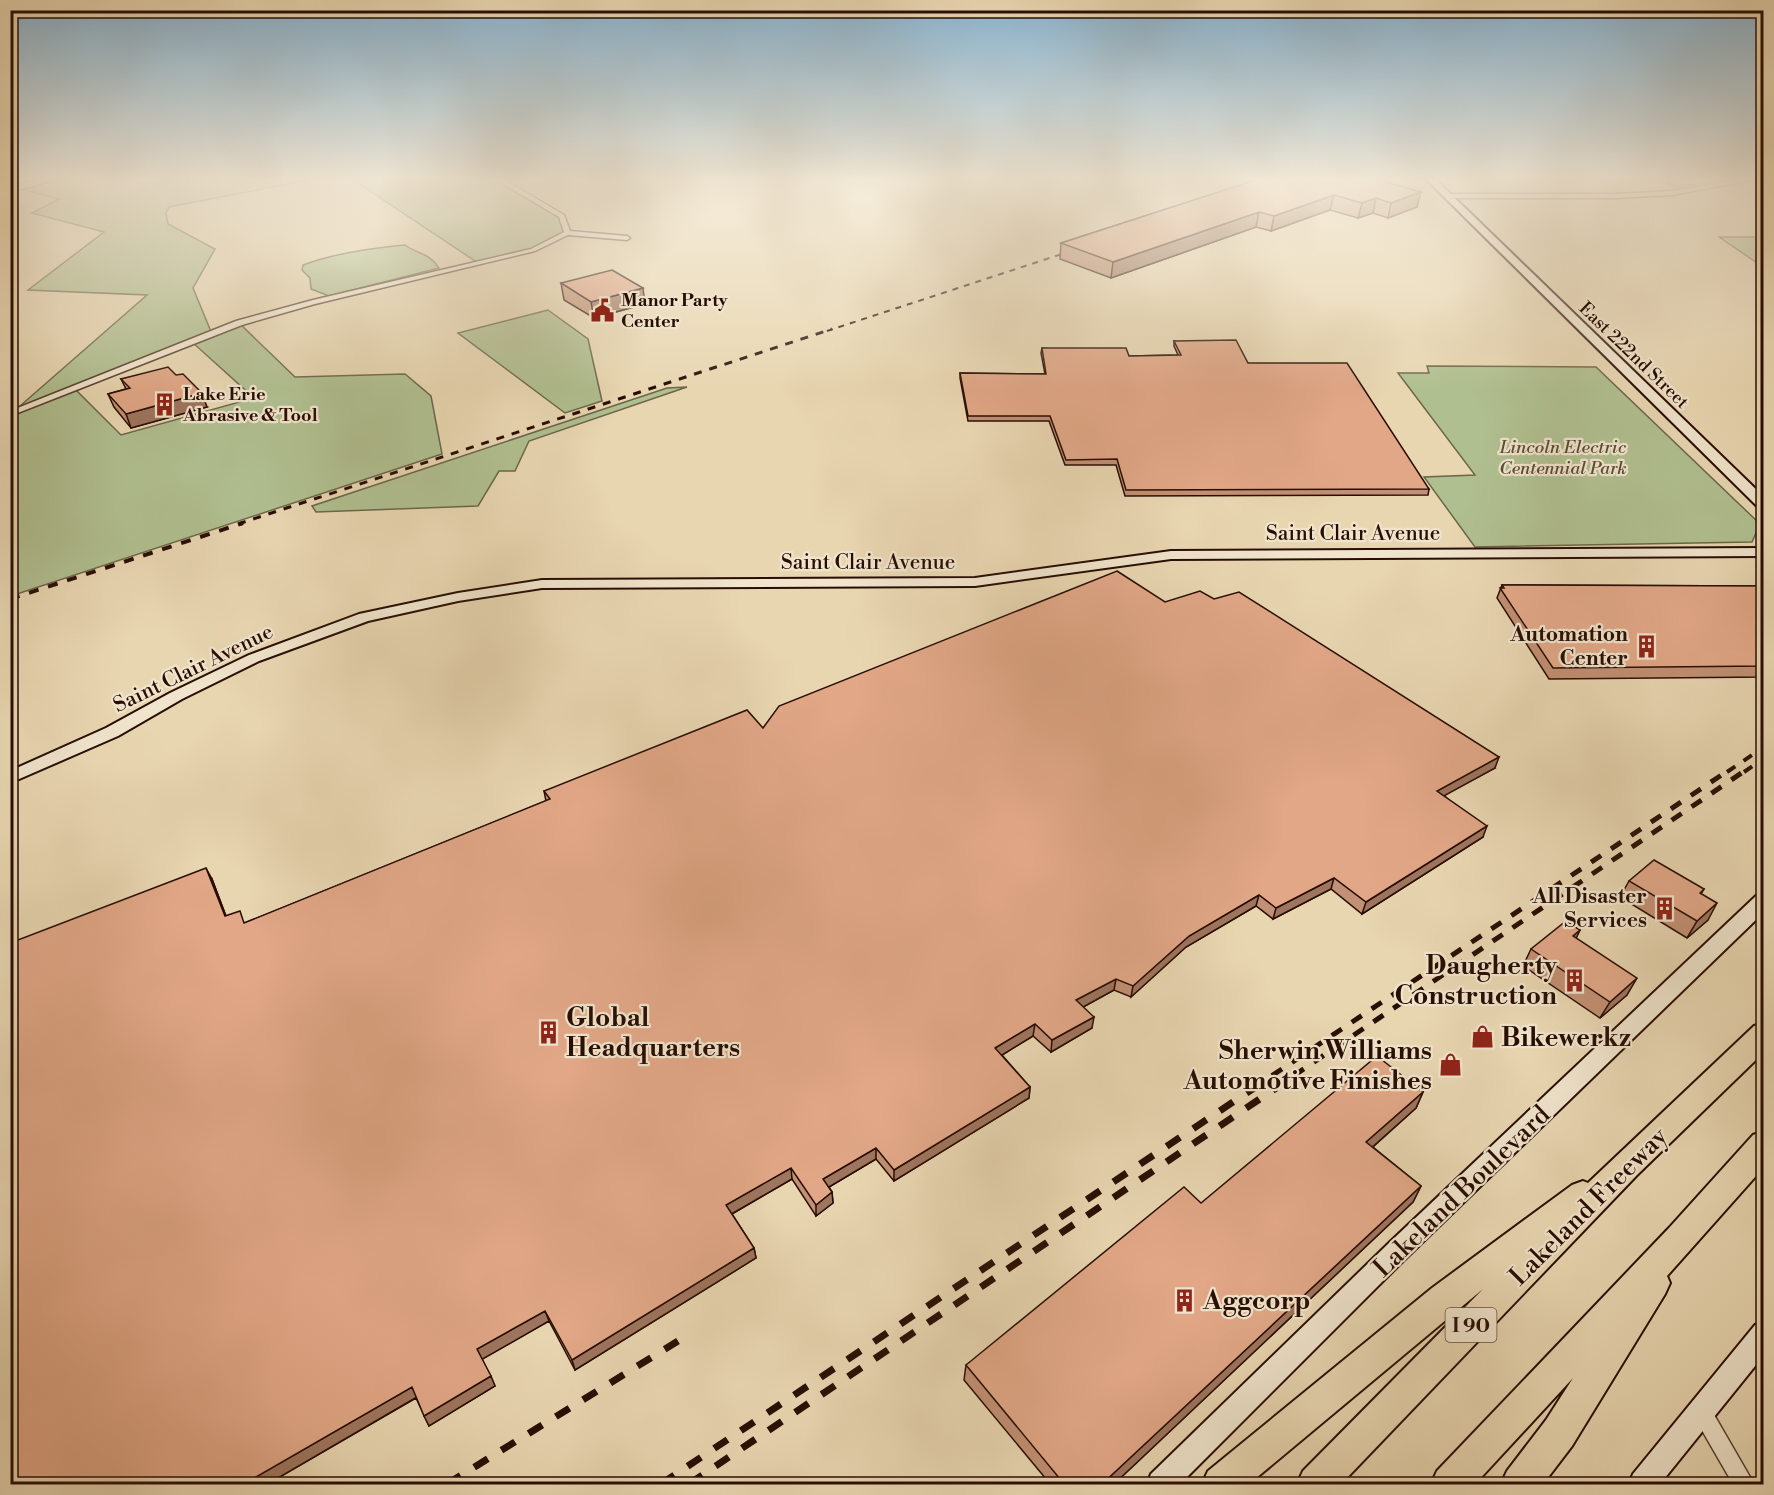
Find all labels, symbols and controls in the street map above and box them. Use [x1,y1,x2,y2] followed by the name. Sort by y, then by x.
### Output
[621,289,729,333] place label: Manor Party Center
[590,297,616,323] public building icon: Manor Party Center
[1574,297,1694,414] street label: East 222nd Street
[182,383,318,427] place label: Lake Erie Abrasive & Tool
[152,391,178,417] building icon: Lake Erie Abrasive & Tool
[1499,436,1627,480] park label: Lincoln Electric Centennial Park
[1266,521,1440,547] street label: Saint Clair Avenue
[781,550,955,576] street label: Saint Clair Avenue
[109,619,278,719] street label: Saint Clair Avenue
[1509,622,1628,672] place label: Automation Center
[1633,633,1659,659] building icon: Automation Center
[1531,884,1647,934] place label: All Disaster Services
[1652,895,1678,921] building icon: All Disaster Services
[1395,950,1558,1012] place label: Daugherty Construction
[1562,967,1588,993] building icon: Daugherty Construction
[566,1002,740,1064] place label: Global Headquarters
[535,1019,561,1045] building icon: Global Headquarters
[1501,1022,1631,1054] place label: Bikewerkz
[1470,1024,1496,1050] shop icon: Bikewerkz
[1182,1035,1432,1097] place label: Sherwin Williams Automotive Finishes
[1437,1052,1463,1078] shop icon: Sherwin Williams Automotive Finishes
[1367,1099,1557,1284] street label: Lakeland Boulevard
[1503,1121,1675,1293] street label: Lakeland Freeway
[1202,1285,1311,1317] place label: Aggcorp
[1172,1287,1198,1313] building icon: Aggcorp
[1446,1308,1496,1342] road number: I 90

